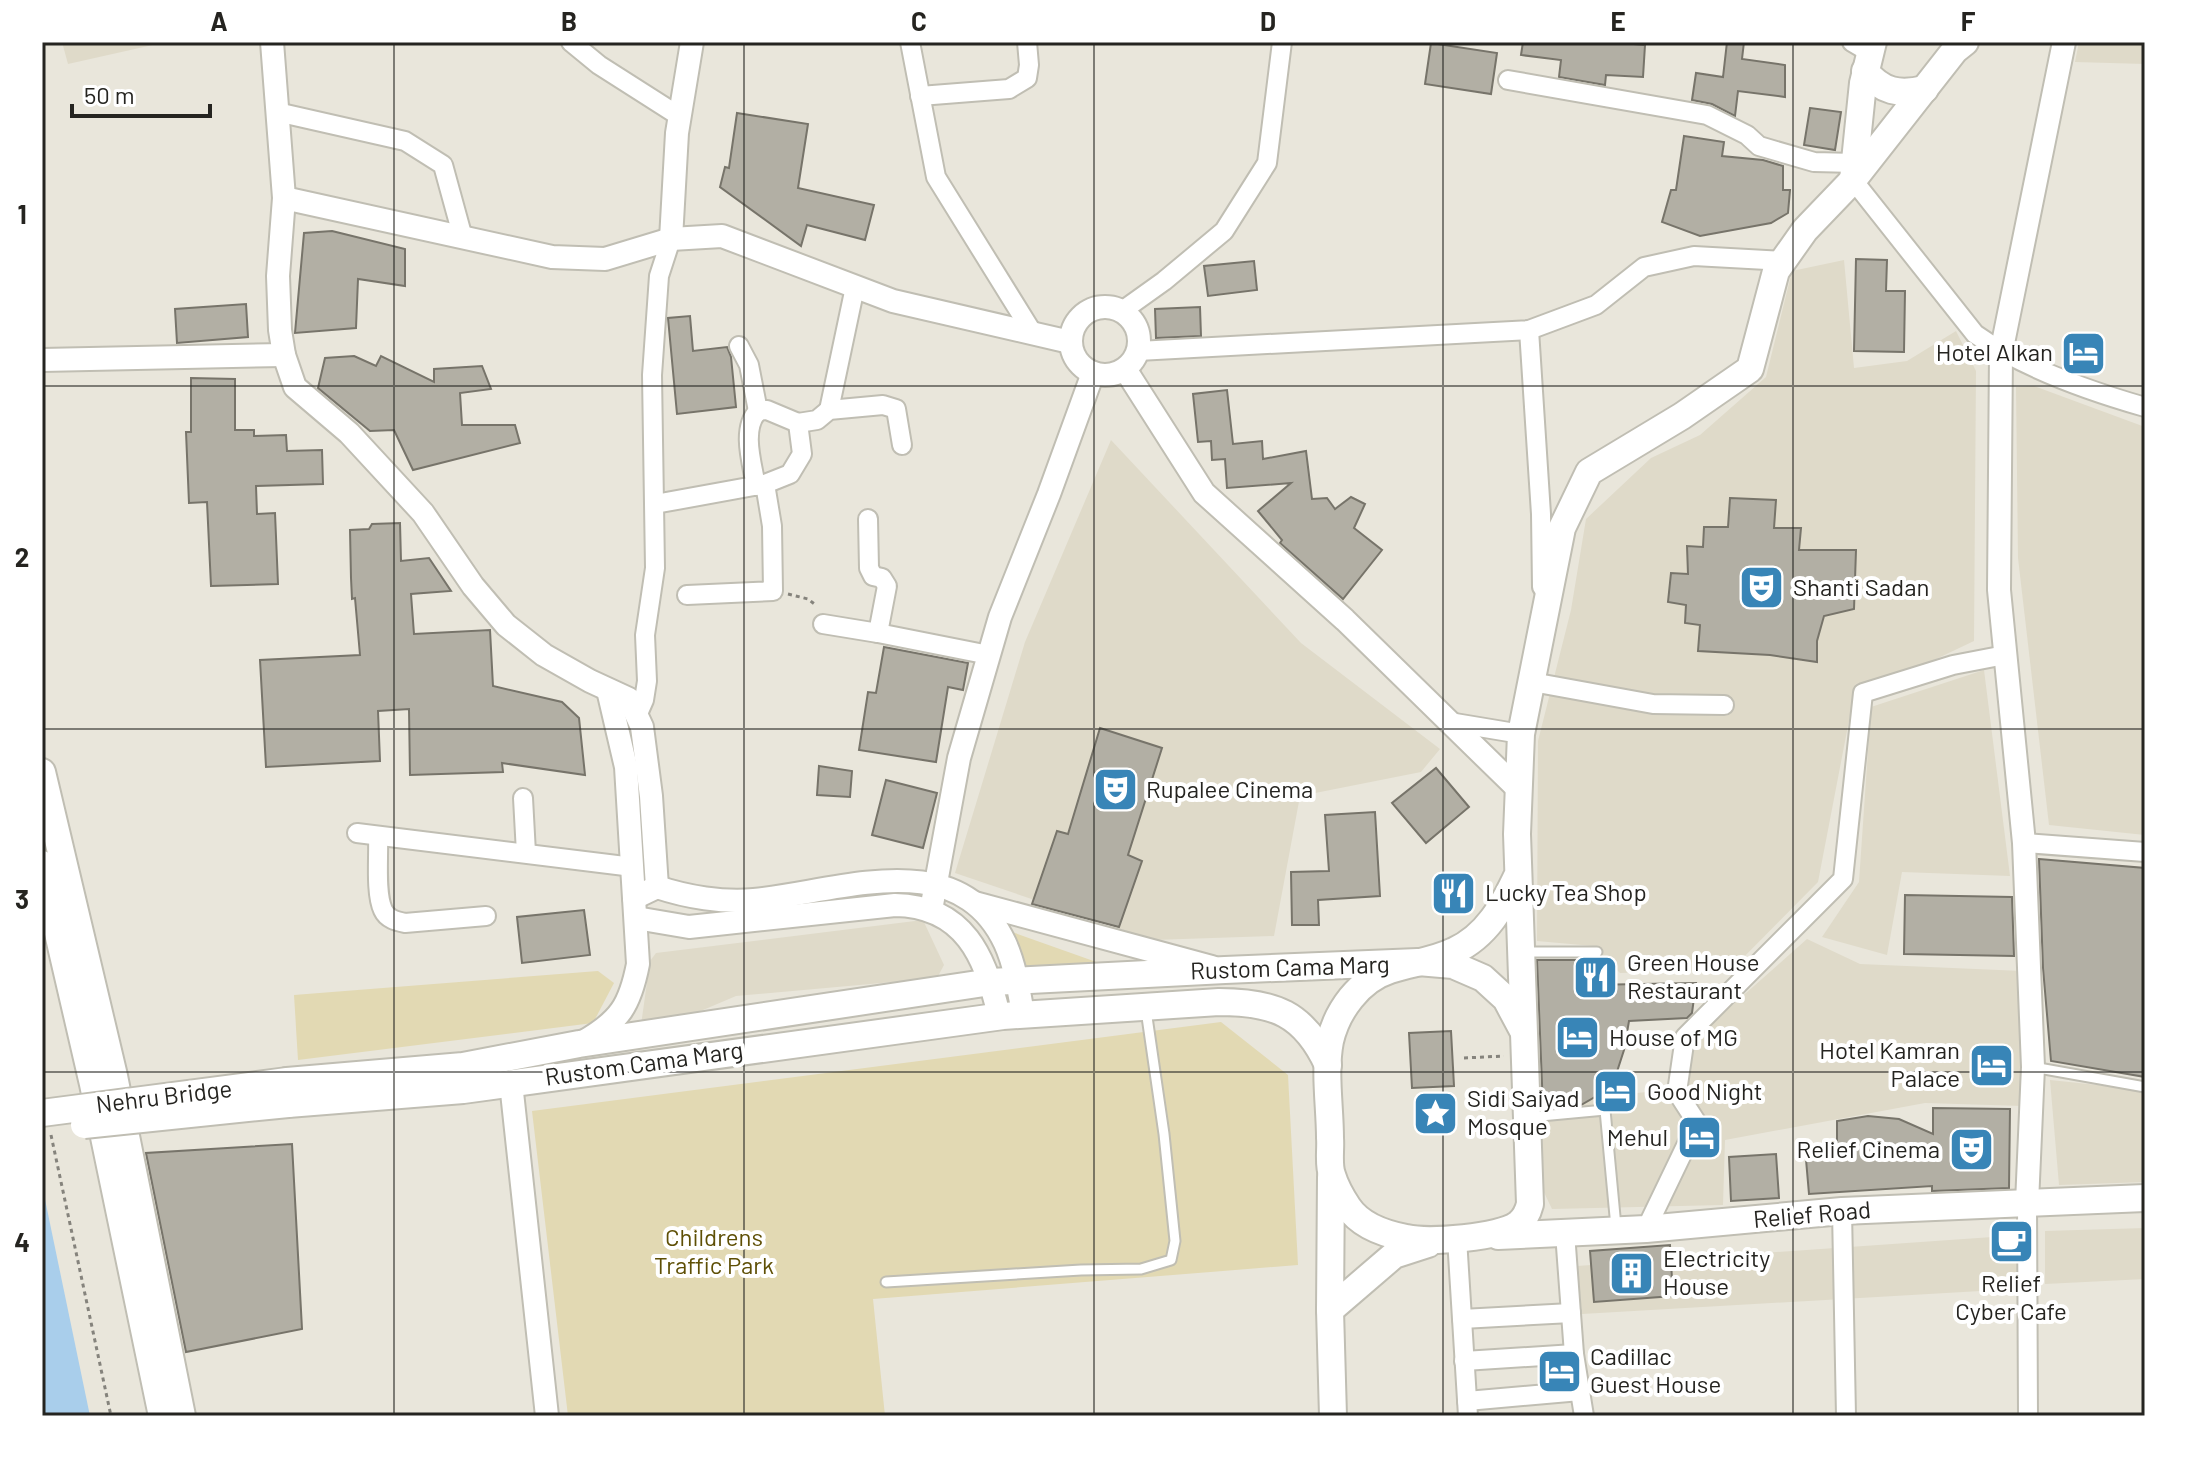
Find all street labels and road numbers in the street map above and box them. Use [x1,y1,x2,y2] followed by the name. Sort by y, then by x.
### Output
[1190,949,1390,984] street label: Rustom Cama Marg
[543,1034,745,1091] street label: Rustom Cama Marg
[94,1073,234,1118] street label: Nehru Bridge
[1752,1194,1872,1233] street label: Relief Road

